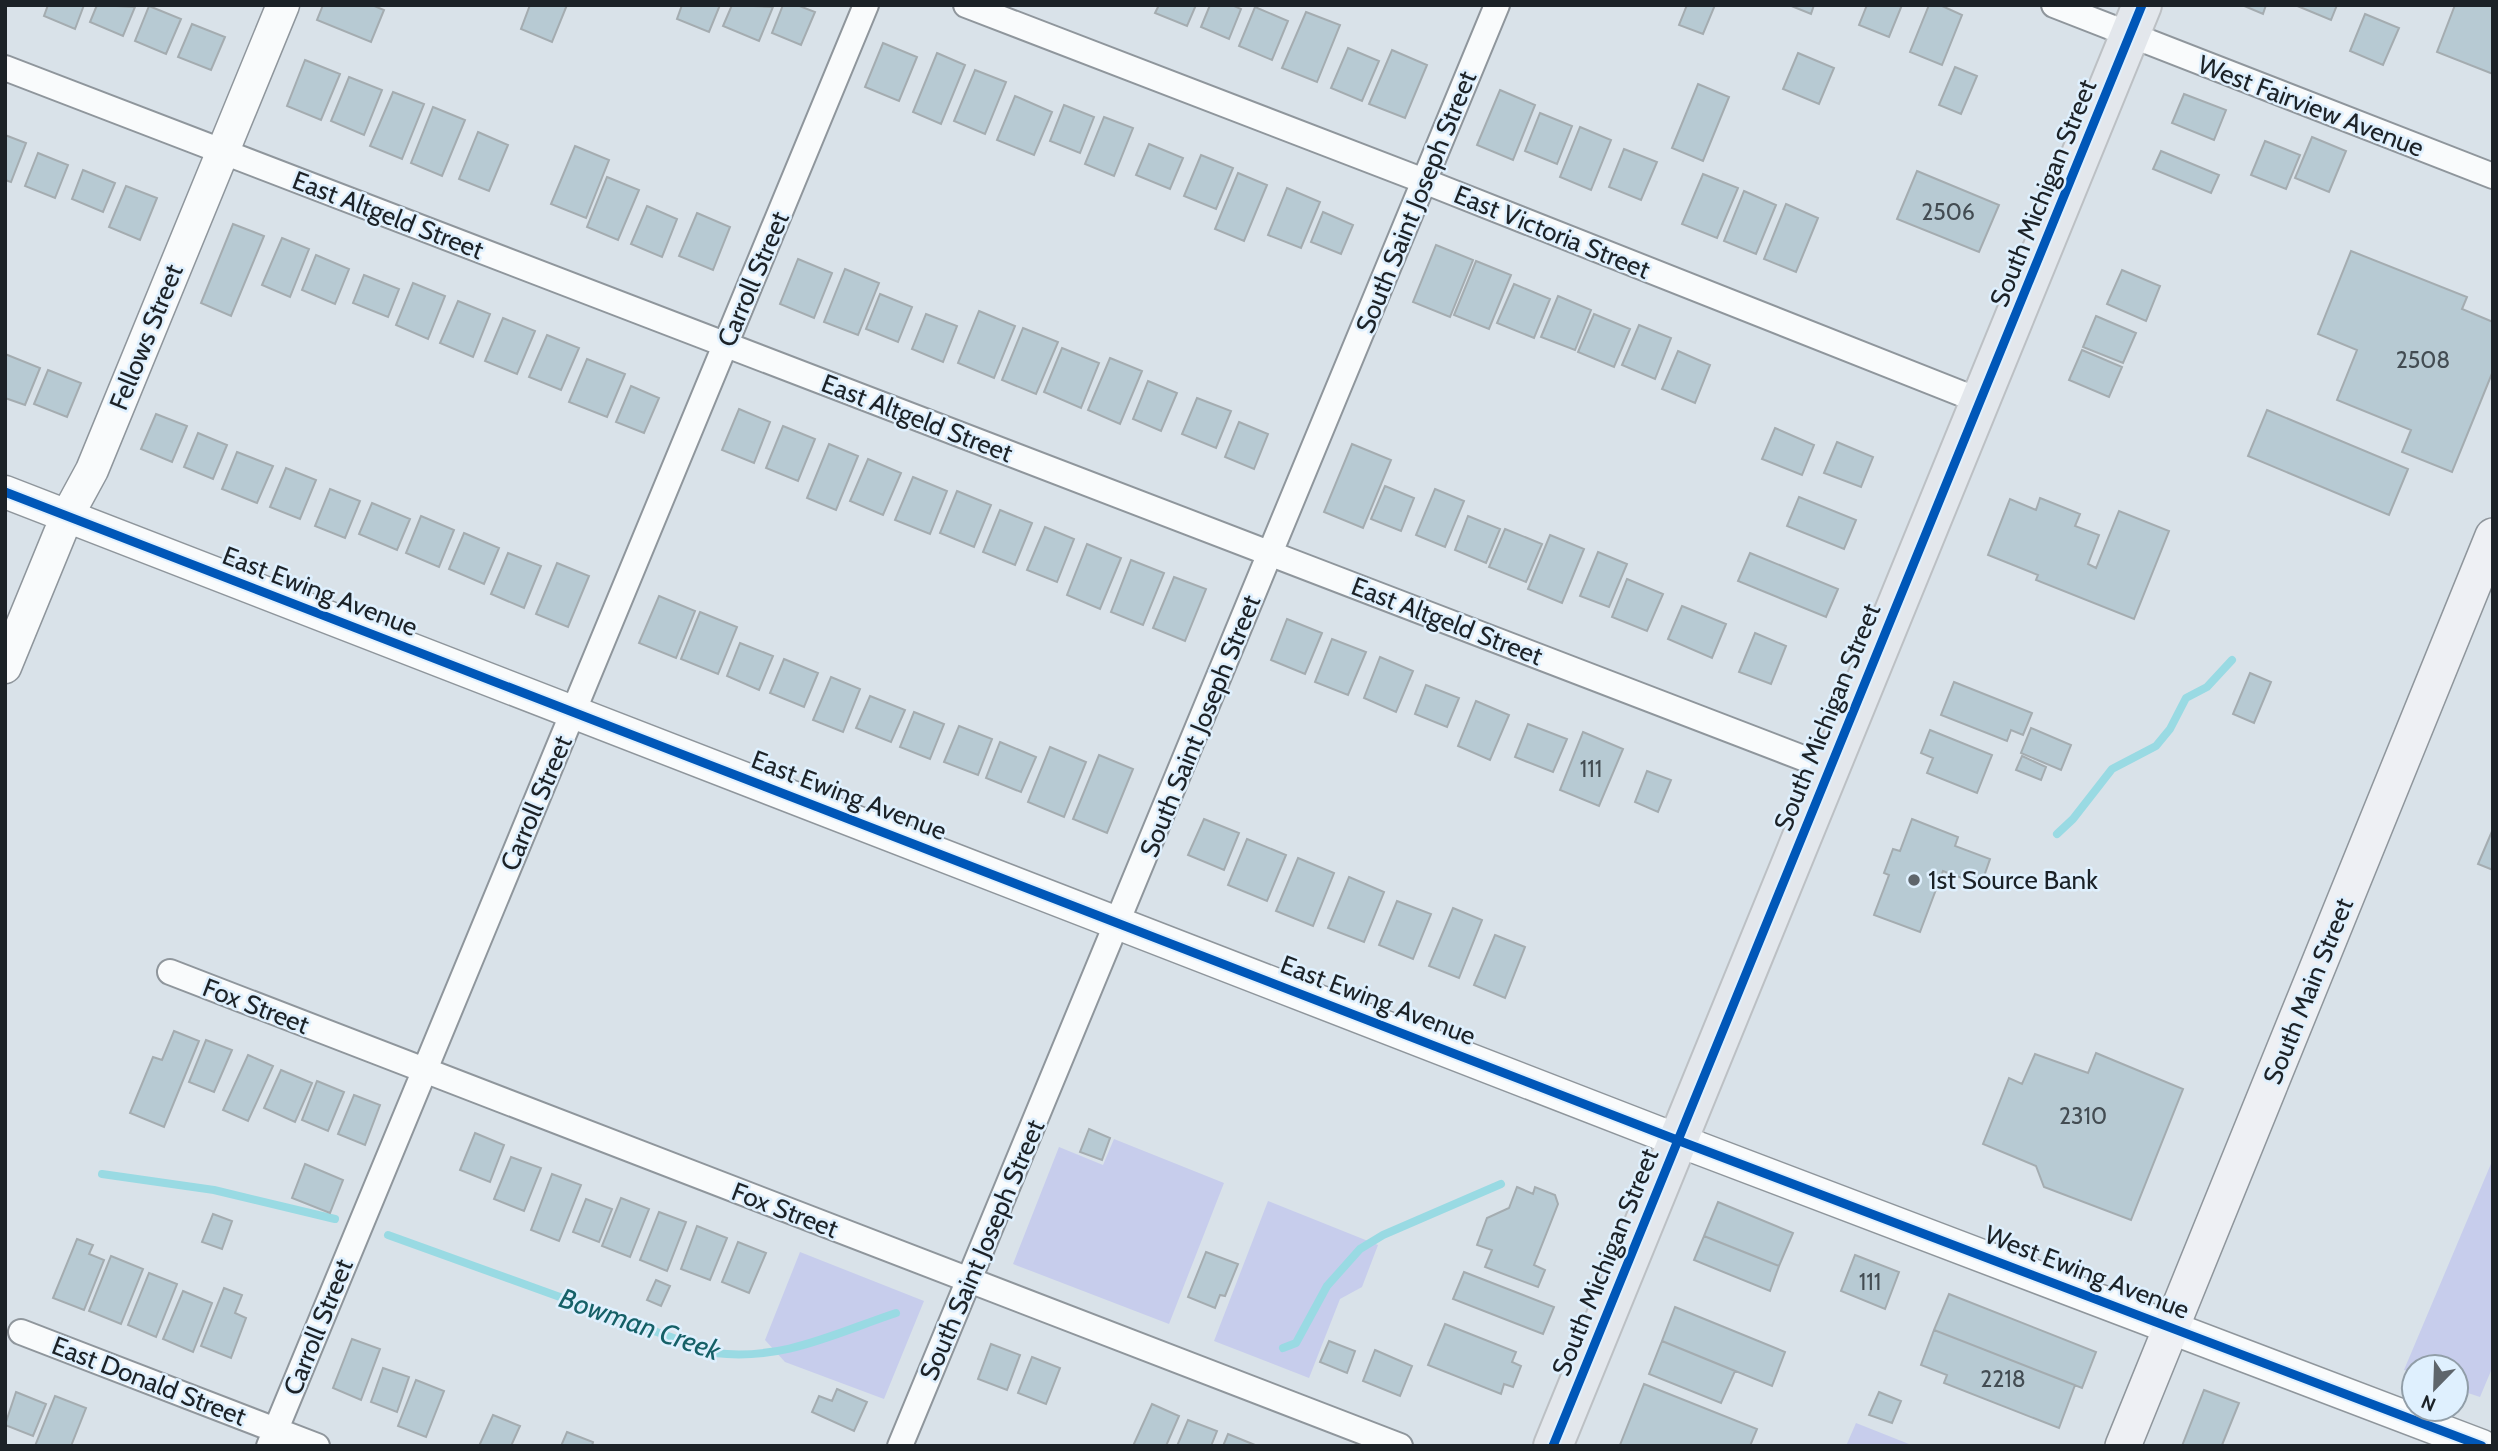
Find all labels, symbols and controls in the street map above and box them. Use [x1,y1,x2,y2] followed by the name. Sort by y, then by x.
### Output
[2194,48,2428,164] street label: West Fairview Avenue
[1349,66,1483,338] street label: South Saint Joseph Street
[1983,74,2103,311] street label: South Michigan Street
[288,164,488,266] street label: East Altgeld Street
[1449,178,1655,286] street label: East Victoria Street
[1921,198,1975,226] house number: 2506
[710,206,796,351] street label: Carroll Street
[102,259,190,415] street label: Fellows Street
[2396,346,2450,374] house number: 2508
[817,367,1017,469] street label: East Altgeld Street
[218,539,422,643] street label: East Ewing Avenue
[1347,570,1547,672] street label: East Altgeld Street
[1133,590,1267,862] street label: South Saint Joseph Street
[1767,598,1887,835] street label: South Michigan Street
[493,730,579,875] street label: Carroll Street
[747,743,951,847] street label: East Ewing Avenue
[1580,755,1602,783] house number: 111
[1928,864,2098,896] place label: 1st Source Bank
[1906,872,1922,888] marker: 1st Source Bank
[2256,893,2360,1089] street label: South Main Street
[1276,948,1480,1052] street label: East Ewing Avenue
[198,971,314,1041] street label: Fox Street
[2059,1102,2107,1130] house number: 2310
[913,1115,1051,1385] street label: South Saint Joseph Street
[1545,1143,1665,1380] street label: South Michigan Street
[727,1175,843,1245] street label: Fox Street
[1980,1218,2194,1326] street label: West Ewing Avenue
[276,1254,360,1400] street label: Carroll Street
[1859,1268,1881,1296] house number: 111
[555,1281,726,1368] water label: Bowman Creek
[47,1329,251,1433] street label: East Donald Street
[2400,1353,2470,1423] north arrow
[1980,1365,2026,1393] house number: 2218
[2418,1390,2439,1416] text: N

